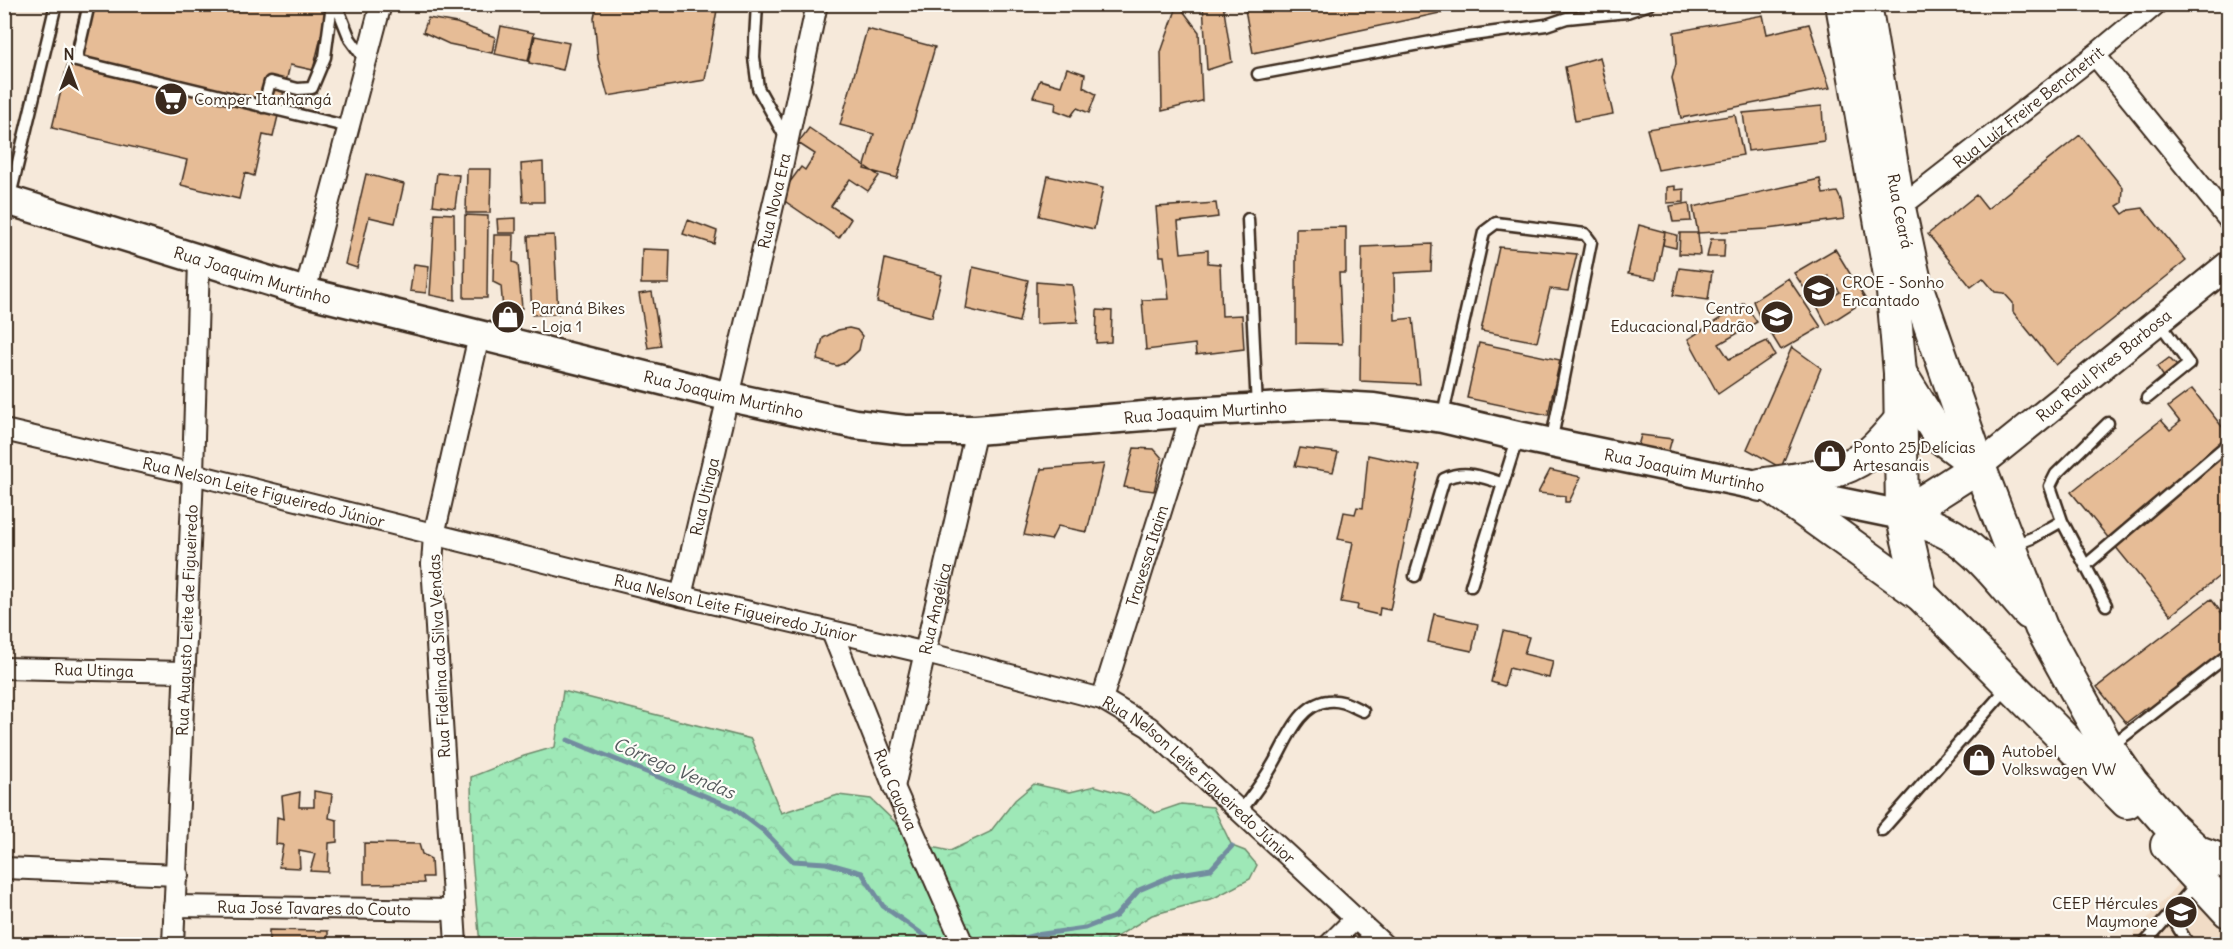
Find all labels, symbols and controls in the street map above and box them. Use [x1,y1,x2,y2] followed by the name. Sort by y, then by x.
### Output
[39,39,99,99] north arrow
[1949,42,2108,172] street label: Rua Luíz Freire Benchetrit
[63,44,75,64] text: N
[153,81,189,117] supermarket icon: Comper Itanhangá
[194,89,332,109] place label: Comper Itanhangá
[753,151,795,251] street label: Rua Nova Era
[1883,172,1917,250] street label: Rua Ceará
[171,242,333,308] street label: Rua Joaquim Murtinho
[1842,272,1944,310] place label: CROE - Sonho Encantado
[1801,273,1837,309] school or university icon: CROE - Sonho Encantado
[531,298,625,336] place label: Paraná Bikes - Loja 1
[1610,298,1754,336] place label: Centro Educacional Padrão
[490,299,526,335] shop icon: Paraná Bikes - Loja 1
[1759,299,1795,335] school or university icon: Centro Educacional Padrão
[2032,305,2175,426] street label: Rua Raul Pires Barbosa
[642,366,805,423] street label: Rua Joaquim Murtinho
[1123,397,1287,428] street label: Rua Joaquim Murtinho
[1853,437,1976,475] place label: Ponto 25 Delícias Artesanais
[1812,438,1848,474] shop icon: Ponto 25 Delícias Artesanais
[1603,444,1767,497] street label: Rua Joaquim Murtinho
[141,453,387,532] street label: Rua Nelson Leite Figueiredo Júnior
[686,456,723,538] street label: Rua Utinga
[1122,503,1172,609] street label: Travessa Itaim
[172,504,202,736] street label: Rua Augusto Leite de Figueiredo
[424,553,454,759] street label: Rua Fidelina da Silva Vendas
[915,561,955,657] street label: Rua Angélica
[612,570,859,647] street label: Rua Nelson Leite Figueiredo Júnior
[54,659,134,681] street label: Rua Utinga
[1099,691,1300,868] street label: Rua Nelson Leite Figueiredo Júnior
[610,732,740,805] water label: Córrego Vendas
[2002,741,2117,779] place label: Autobel Volkswagen VW
[1961,742,1997,778] shop icon: Autobel Volkswagen VW
[870,746,922,834] street label: Rua Cayova
[2052,893,2158,931] place label: CEEP Hércules Maymone
[2163,894,2199,930] school or university icon: CEEP Hércules Maymone
[217,897,411,919] street label: Rua José Tavares do Couto

